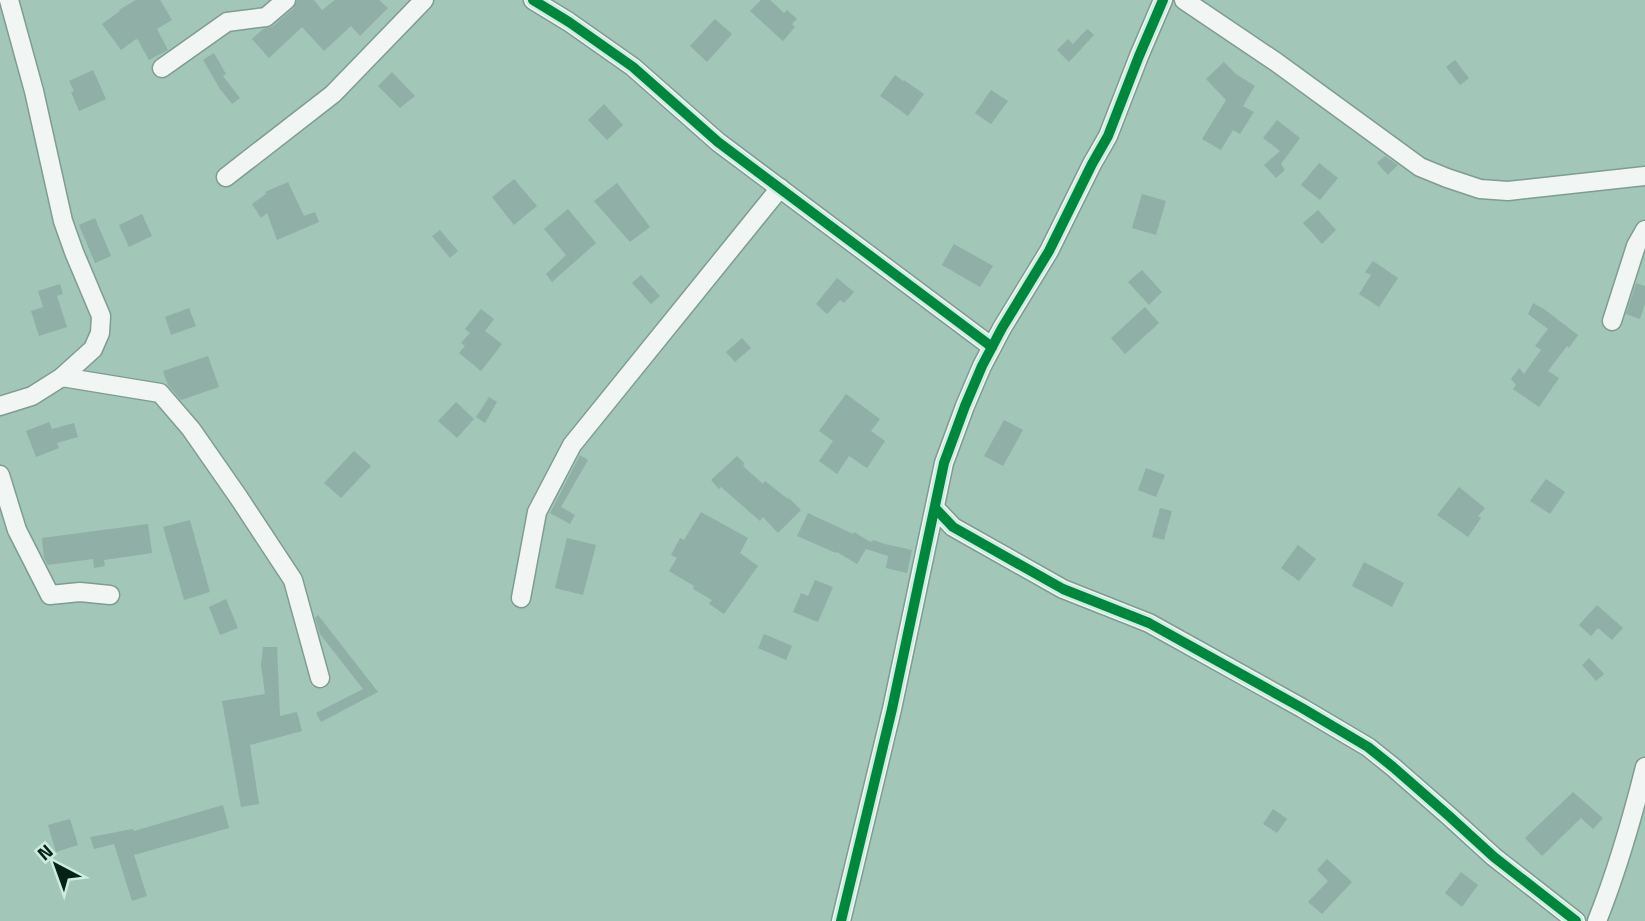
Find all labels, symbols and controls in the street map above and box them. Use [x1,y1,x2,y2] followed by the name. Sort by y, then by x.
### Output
[21,830,91,900] north arrow
[30,837,59,867] text: N

